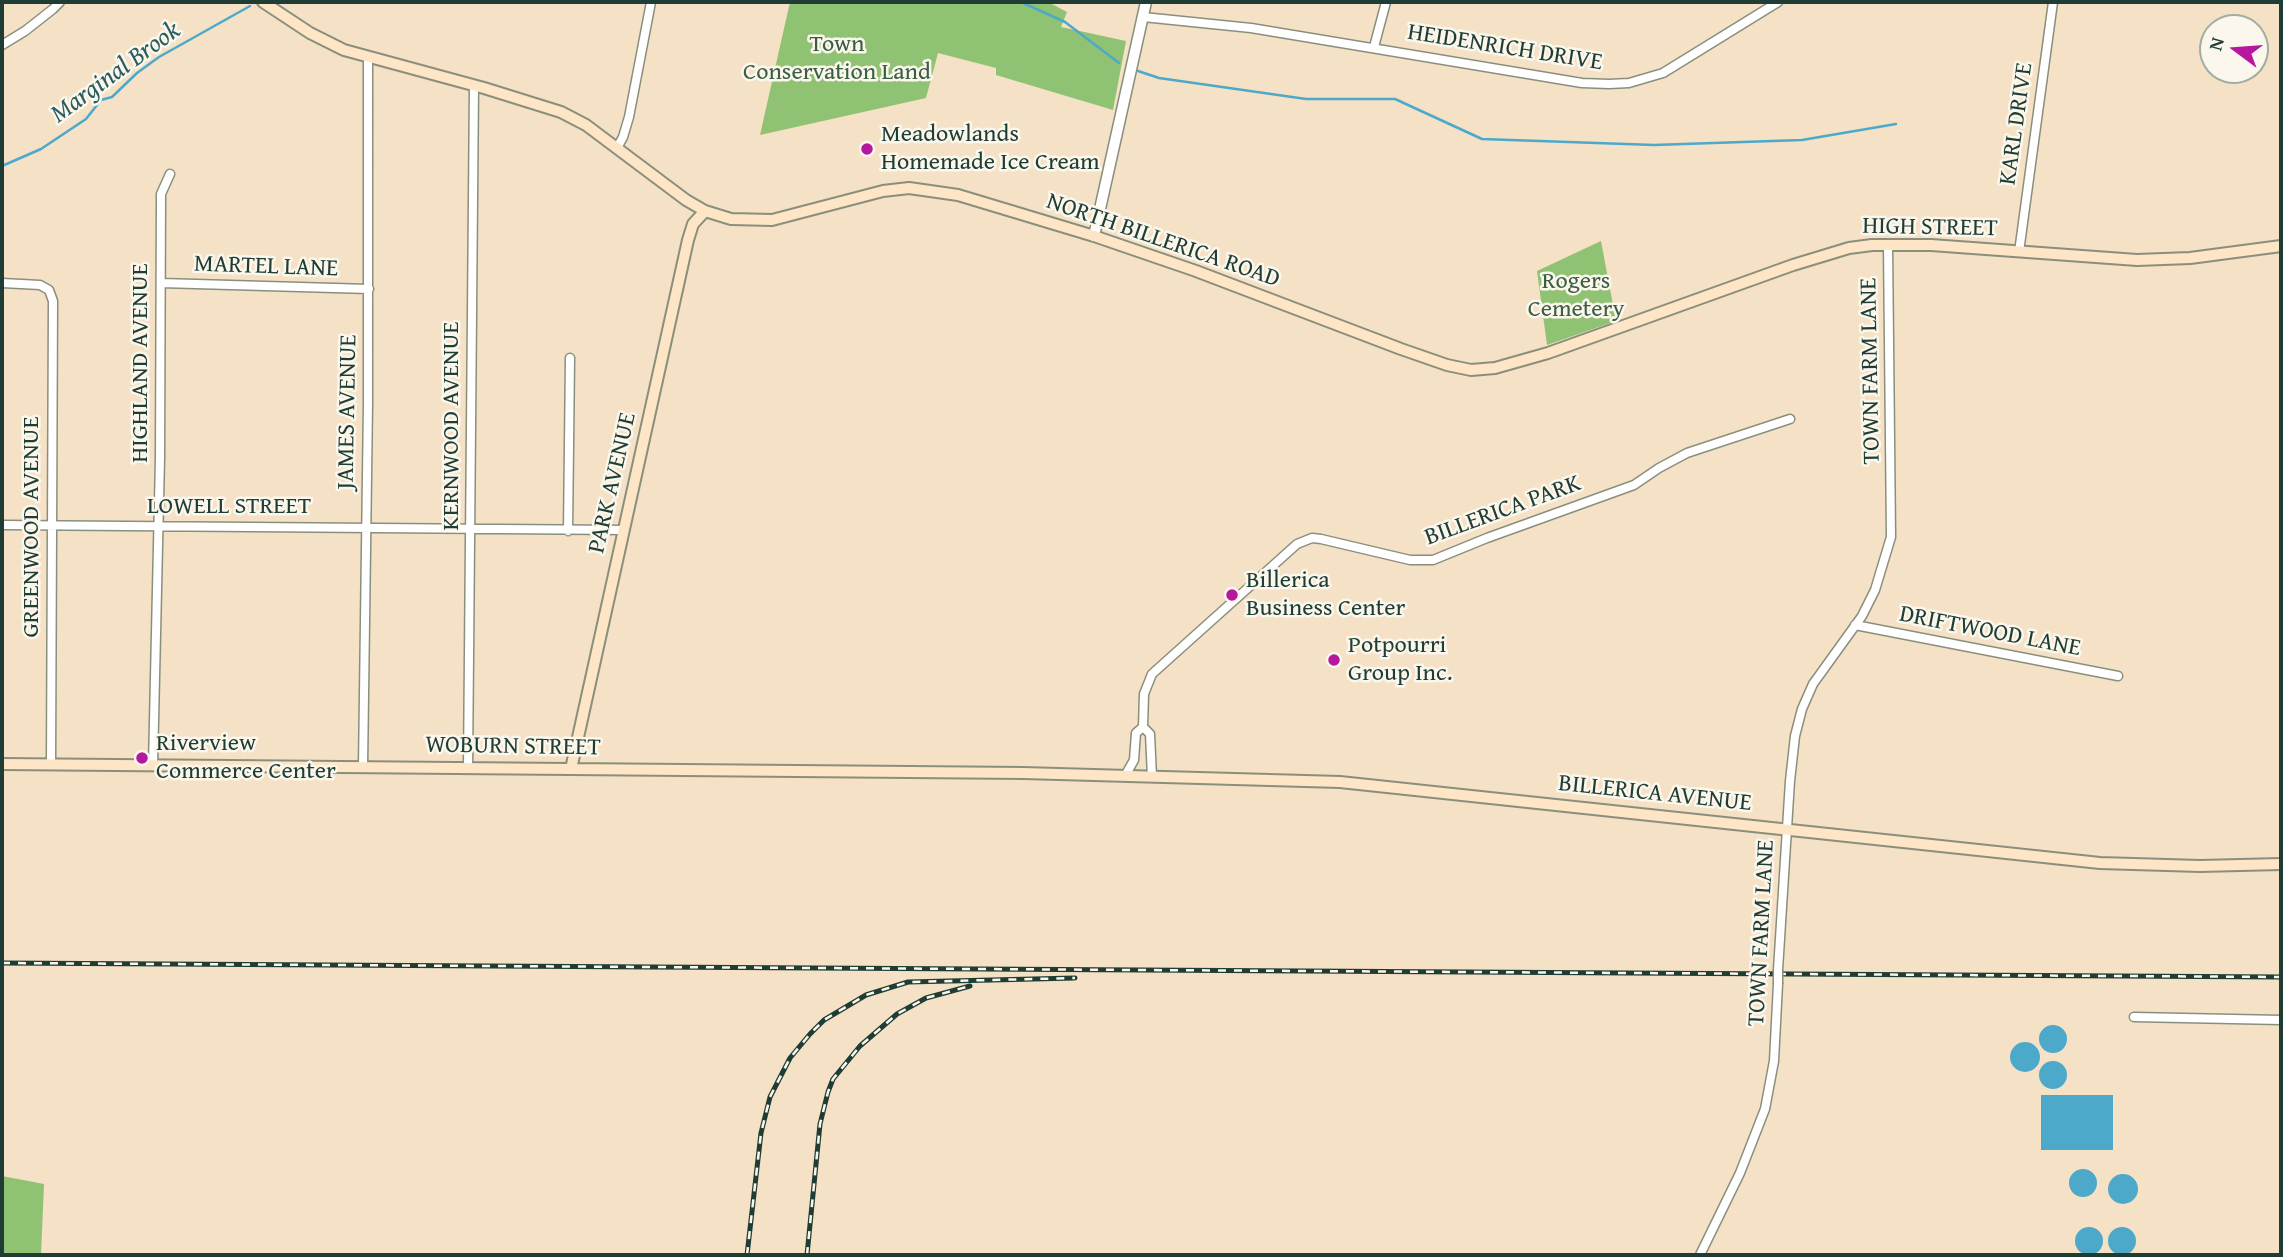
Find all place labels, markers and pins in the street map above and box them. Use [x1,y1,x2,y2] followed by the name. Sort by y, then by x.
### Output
[881,121,1100,177] place label: Meadowlands Homemade Ice Cream
[859,141,875,157] marker: Meadowlands Homemade Ice Cream
[1246,567,1405,623] place label: Billerica Business Center
[1224,587,1240,603] marker: Billerica Business Center
[1348,632,1452,688] place label: Potpourri Group Inc.
[1326,652,1342,668] marker: Potpourri Group Inc.
[156,730,336,786] place label: Riverview Commerce Center
[134,750,150,766] marker: Riverview Commerce Center

